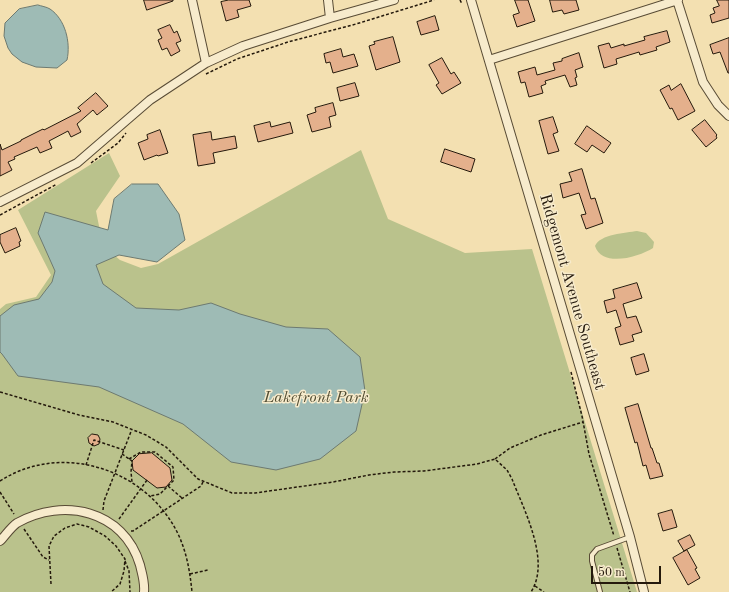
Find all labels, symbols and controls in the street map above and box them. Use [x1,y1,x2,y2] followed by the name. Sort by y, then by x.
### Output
[535,192,609,392] street label: Ridgemont Avenue Southeast
[263,388,369,408] park label: Lakefront Park
[593,558,663,584] scale bar
[598,567,625,579] text: 50 m

